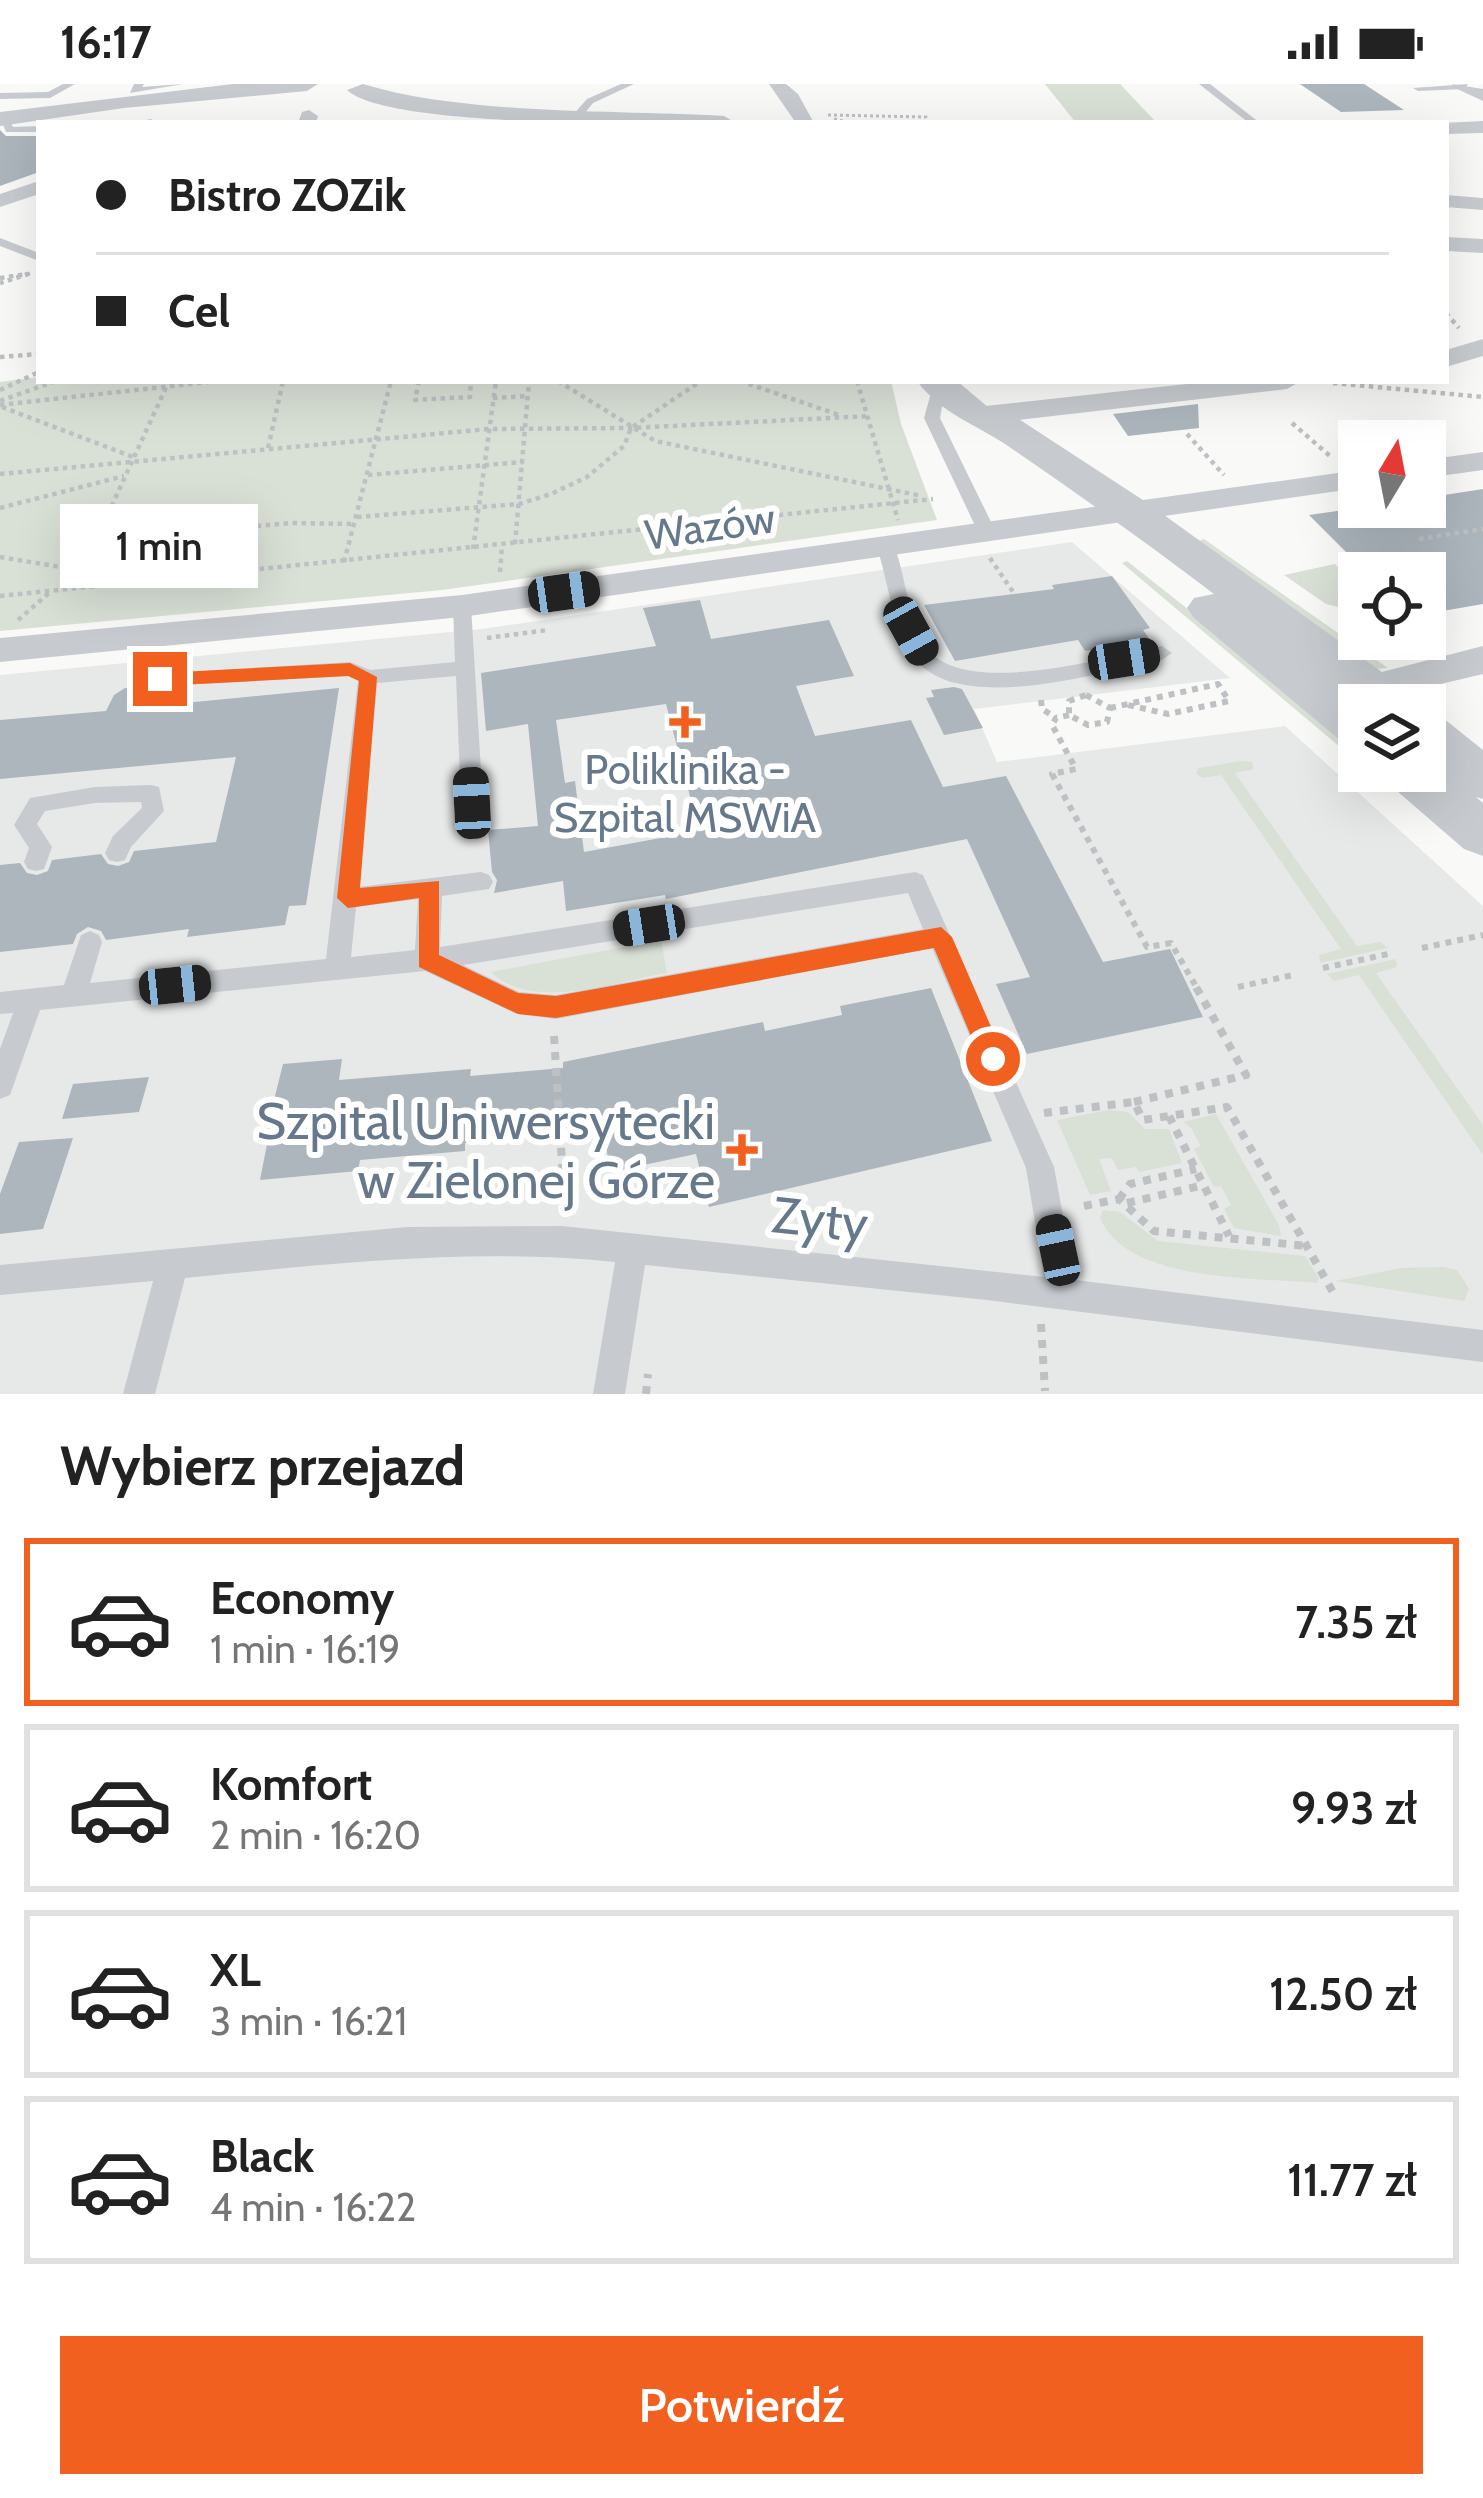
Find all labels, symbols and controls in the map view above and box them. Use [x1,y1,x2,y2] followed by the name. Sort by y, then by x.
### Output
[60,15,151,69] text: 16:17
[168,168,406,222] text: Bistro ZOZik
[168,284,230,338] text: Cel
[1338,420,1446,528] north arrow
[1338,420,1446,792] map controls
[642,491,778,561] street label: Wazów
[61,505,259,589] callout: 1 min
[115,522,203,570] text: 1 min
[1338,552,1446,660] button: locate
[526,569,602,615] car
[878,591,944,671] car
[1086,636,1162,682] car
[133,652,187,706] route end
[1338,684,1446,792] button: layers
[669,706,701,738] marker: Poliklinika - Szpital MSWiA
[554,743,816,843] place label: Poliklinika - Szpital MSWiA
[452,766,492,840] car
[611,902,687,948] car
[137,963,213,1007] car
[966,1032,1020,1086] route start
[256,1090,715,1212] place label: Szpital Uniwersytecki w Zielonej Górze
[726,1134,758,1166] marker: Szpital Uniwersytecki w Zielonej Górze
[769,1183,871,1255] street label: Zyty
[1033,1211,1083,1289] car
[60,1433,465,1499] text: Wybierz przejazd
[66,1568,174,1676] icon: car
[210,1571,394,1625] text: Economy
[1295,1595,1417,1649] text: 7.35 zł
[210,1625,400,1673] text: 1 min · 16:19
[66,1754,174,1862] icon: car
[210,1757,372,1811] text: Komfort
[1291,1781,1417,1835] text: 9.93 zł
[210,1811,421,1859] text: 2 min · 16:20
[66,1940,174,2048] icon: car
[210,1943,261,1997] text: XL
[1269,1967,1417,2021] text: 12.50 zł
[210,1997,407,2045] text: 3 min · 16:21
[66,2126,174,2234] icon: car
[210,2129,314,2183] text: Black
[1287,2153,1417,2207] text: 11.77 zł
[210,2183,416,2231] text: 4 min · 16:22
[60,2336,1423,2474] button: Potwierdź

